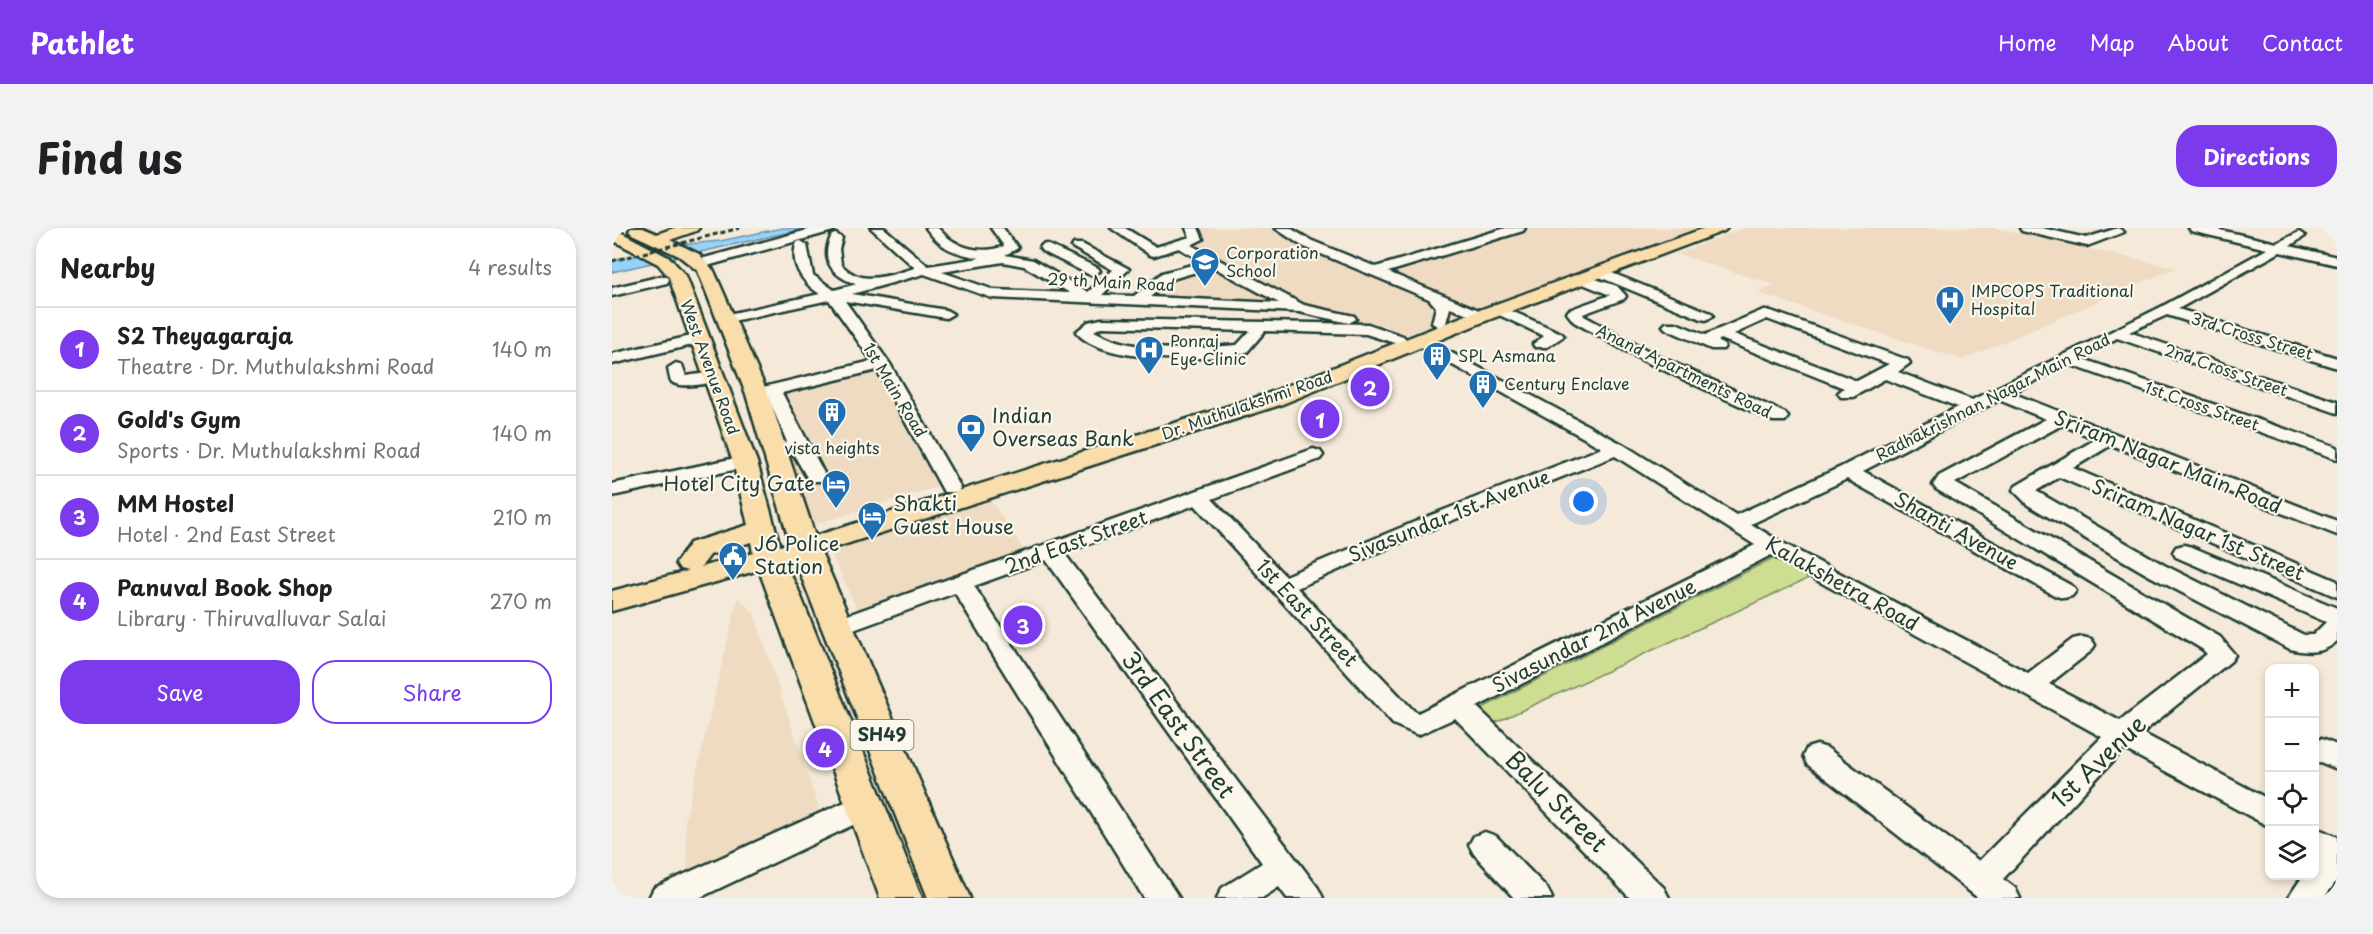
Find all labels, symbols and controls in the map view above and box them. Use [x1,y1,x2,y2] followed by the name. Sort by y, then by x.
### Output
[30,21,134,64] text: Pathlet
[1998,26,2057,58] text: Home
[2090,26,2135,58] text: Map
[2168,26,2229,58] text: About
[2262,26,2343,58] text: Contact
[36,125,183,188] text: Find us
[2176,125,2337,187] button: Directions
[1226,240,1319,282] place label: Corporation School
[1189,246,1221,288] school or university icon: Corporation School
[60,248,155,287] text: Nearby
[468,252,552,282] text: 4 results
[1047,266,1175,296] street label: 29 th Main Road
[1971,278,2134,320] place label: IMPCOPS Traditional Hospital
[1934,284,1966,326] hospital icon: IMPCOPS Traditional Hospital
[675,296,747,438] street label: West Avenue Road
[2188,305,2317,365] street label: 3rd Cross Street
[1593,317,1776,423] street label: Anand Apartments Road
[117,318,293,351] text: S2 Theyagaraja
[1871,326,2114,466] street label: Radhakrishnan Nagar Main Road
[1170,328,1246,370] place label: Ponraj Eye Clinic
[75,334,84,364] text: 1
[492,334,552,364] text: 140 m
[1133,334,1165,376] hospital icon: Ponraj Eye Clinic
[2161,337,2292,402] street label: 2nd Cross Street
[858,338,934,441] street label: 1st Main Road
[1421,340,1453,382] building icon: SPL Asmana
[1458,343,1556,367] place label: SPL Asmana
[117,351,435,381] text: Theatre · Dr. Muthulakshmi Road
[1158,363,1336,445] street label: Dr. Muthulakshmi Road
[1350,364,1389,410] pin: 2
[1467,368,1499,410] building icon: Century Enclave
[1504,371,1629,395] place label: Century Enclave
[2142,374,2263,436] street label: 1st Cross Street
[816,396,848,438] building icon: vista heights
[1300,396,1340,441] pin: 1
[992,400,1134,453] place label: Indian Overseas Bank
[117,402,241,435] text: Gold's Gym
[2050,402,2287,521] street label: Sriram Nagar Main Road
[955,412,987,454] bank icon: Indian Overseas Bank
[72,418,87,448] text: 2
[492,418,552,448] text: 140 m
[117,435,421,465] text: Sports · Dr. Muthulakshmi Road
[784,435,880,459] place label: vista heights
[1344,461,1554,569] street label: Sivasundar 1st Avenue
[664,468,815,498] place label: Hotel City Gate
[820,468,852,510] hotel icon: Hotel City Gate
[2087,471,2309,588] street label: Sriram Nagar 1st Street
[1889,484,2024,577] street label: Shanti Avenue
[117,486,234,519] text: MM Hostel
[1569,487,1598,516] your location
[893,488,1014,541] place label: Shakti Guest House
[856,500,888,542] hotel icon: Shakti Guest House
[1000,501,1151,581] street label: 2nd East Street
[73,502,86,532] text: 3
[493,502,552,532] text: 210 m
[117,519,336,549] text: Hotel · 2nd East Street
[754,528,839,581] place label: J6 Police Station
[1760,528,1925,638] street label: Kalakshetra Road
[717,540,749,582] public building icon: J6 Police Station
[1250,552,1366,673] street label: 1st East Street
[117,570,333,603] text: Panuval Book Shop
[1486,571,1701,700] street label: Sivasundar 2nd Avenue
[73,586,86,616] text: 4
[489,586,552,616] text: 270 m
[1004,602,1042,648] pin: 3
[117,603,386,633] text: Library · Thiruvalluvar Salai
[1114,643,1245,805] street label: 3rd East Street
[60,660,300,724] button: Save
[312,660,552,724] button: Share
[2265,664,2319,880] map controls
[2265,664,2319,718] button: +
[2042,706,2154,815] street label: 1st Avenue
[2265,718,2319,772] button: −
[850,720,914,750] road number: SH49
[806,726,844,770] pin: 4
[1498,741,1617,860] street label: Balu Street
[2265,772,2319,826] button: locate
[2265,826,2319,880] button: layers

